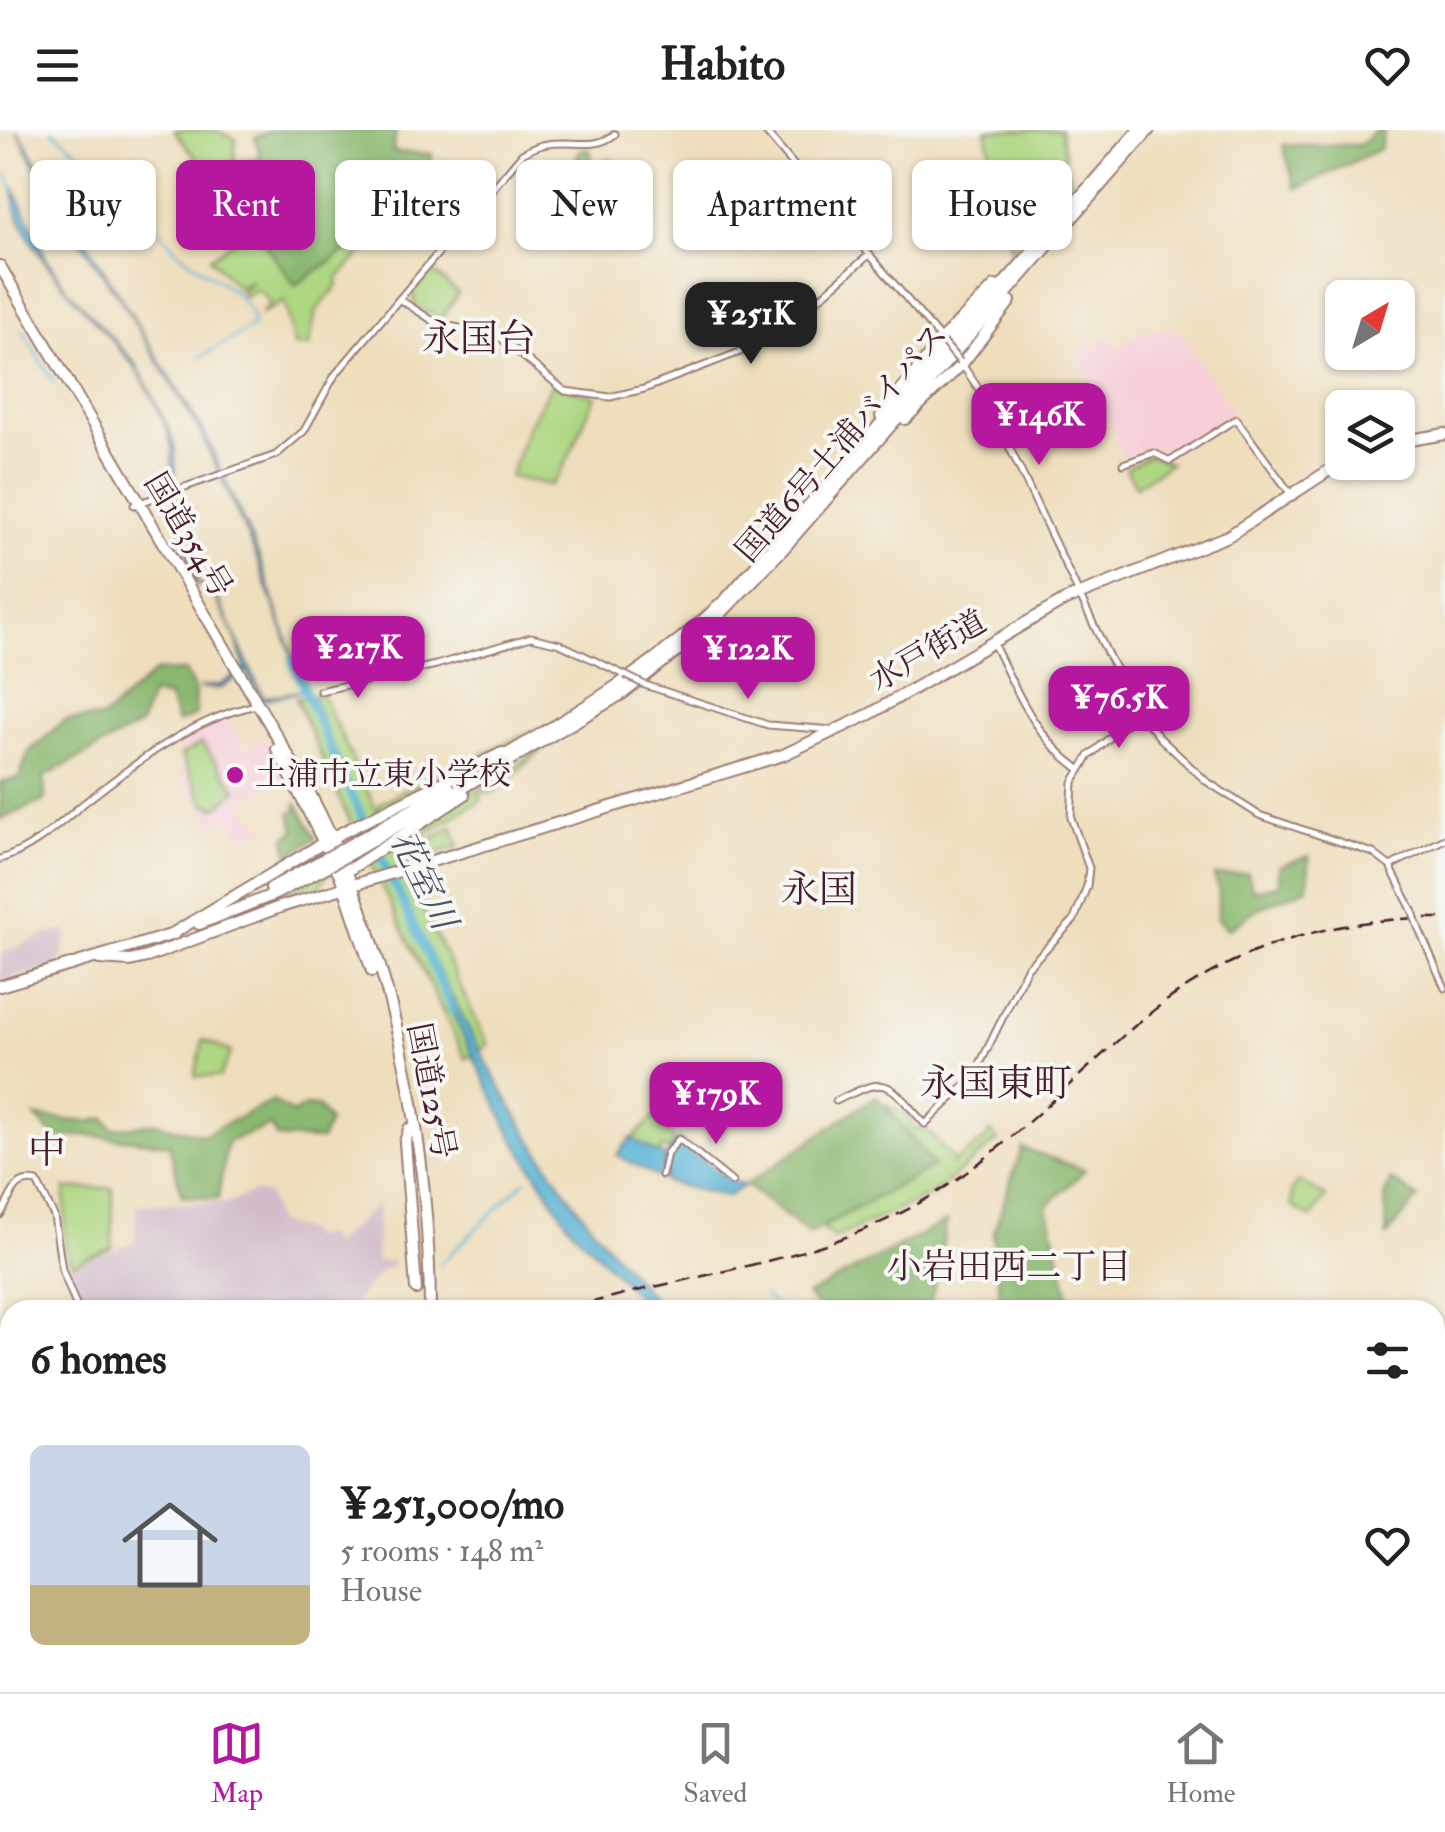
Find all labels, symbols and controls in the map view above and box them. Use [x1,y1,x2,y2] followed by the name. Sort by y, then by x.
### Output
[660,37,785,93] text: Habito
[30,38,85,93] icon: menu
[1360,38,1415,93] icon: heart
[30,160,156,250] chip: Buy
[176,160,315,250] chip: Rent
[335,160,496,250] chip: Filters
[516,160,653,250] chip: New
[673,160,892,250] chip: Apartment
[912,160,1072,250] chip: House
[1325,280,1415,370] north arrow
[1325,280,1415,480] map controls
[681,282,821,367] pin: ¥251K
[707,294,795,334] text: ¥251K
[422,315,536,363] district label: 永国台
[727,315,957,571] street label: 国道6号土浦バイパス
[969,383,1109,468] pin: ¥146K
[1325,390,1415,480] button: layers
[993,395,1085,435] text: ¥146K
[135,465,241,605] street label: 国道354号
[863,602,993,700] street label: 水戸街道
[288,616,428,701] pin: ¥217K
[678,617,818,702] pin: ¥122K
[314,628,402,668] text: ¥217K
[703,629,793,669] text: ¥122K
[1038,666,1200,751] pin: ¥76.5K
[1071,678,1168,718] text: ¥76.5K
[255,755,511,795] place label: 土浦市立東小学校
[224,764,246,786] marker: 土浦市立東小学校
[380,823,468,940] water label: 花室川
[781,866,857,914] district label: 永国
[398,1020,464,1162] street label: 国道125号
[920,1060,1072,1108] district label: 永国東町
[646,1062,786,1147] pin: ¥179K
[672,1074,760,1114] text: ¥179K
[28,1127,66,1175] district label: 中
[886,1245,1132,1289] district label: 小岩田西二丁目
[1360,1333,1415,1388] icon: filters
[30,1334,167,1386] text: 6 homes
[340,1479,564,1531] text: ¥251,000/mo
[110,1485,230,1605] icon: home
[1360,1518,1415,1573] icon: heart
[340,1531,543,1571] text: 5 rooms · 148 m²
[340,1571,422,1611] text: House
[209,1716,264,1811] tab: Map
[683,1716,747,1811] tab: Saved
[1166,1716,1236,1811] tab: Home

